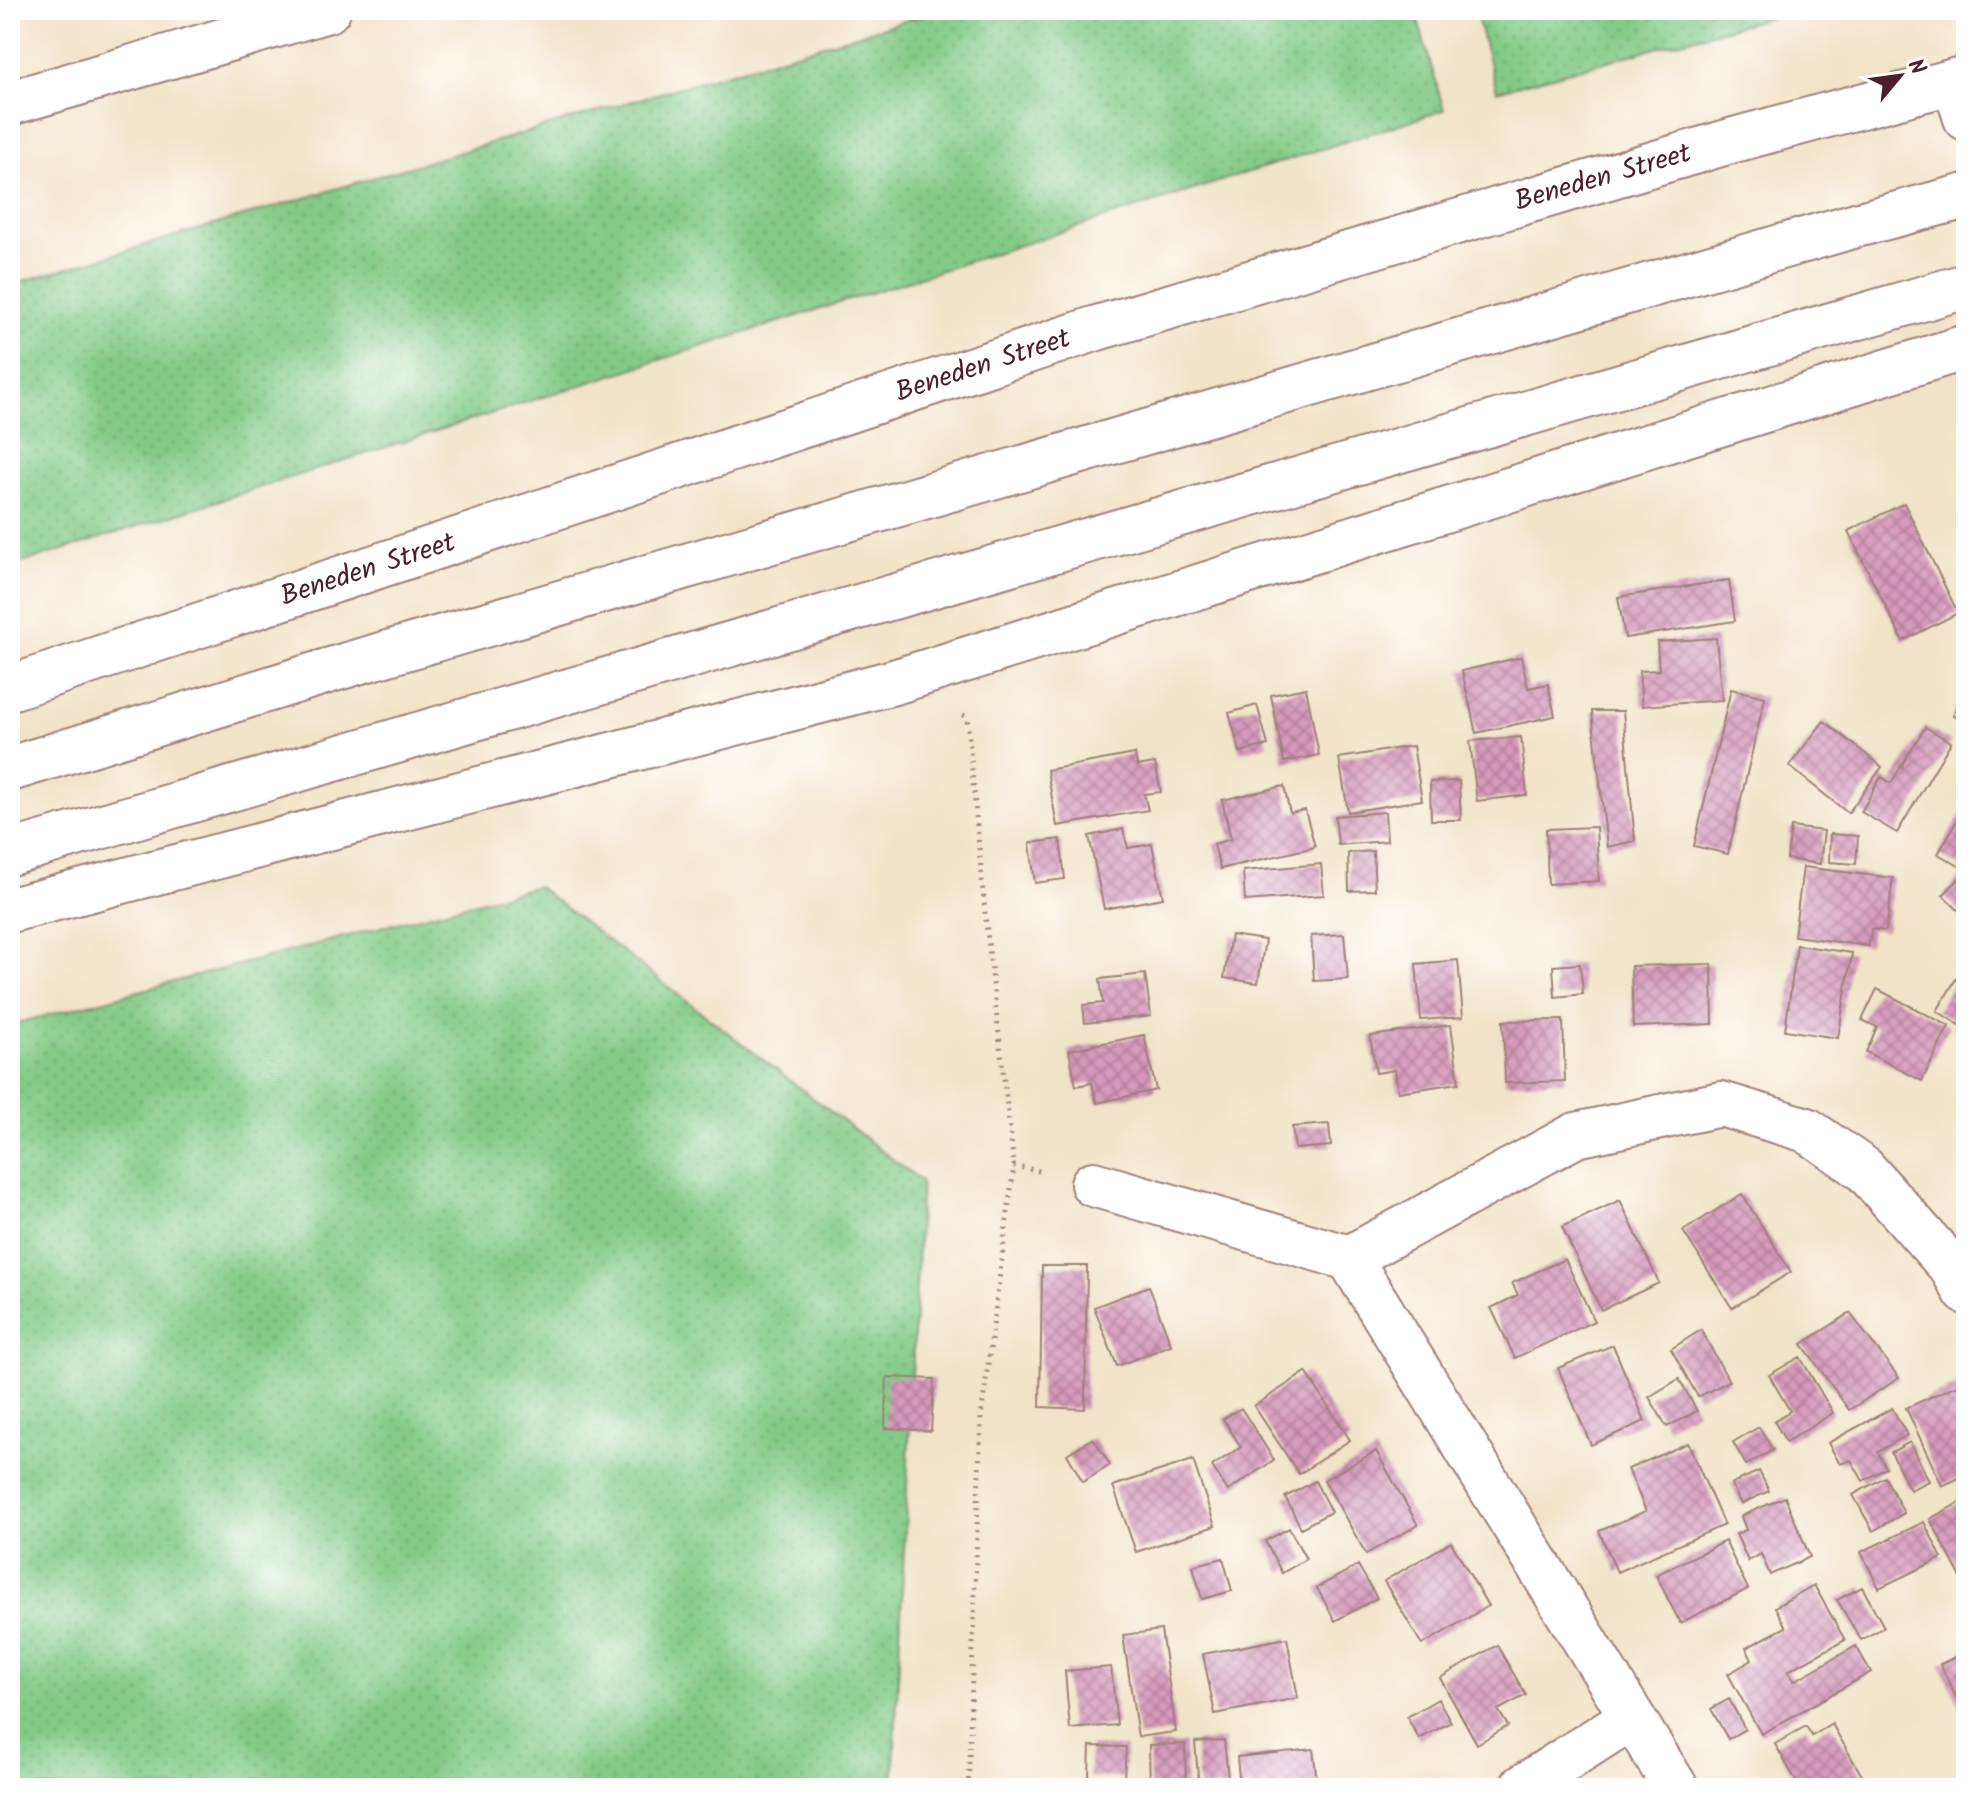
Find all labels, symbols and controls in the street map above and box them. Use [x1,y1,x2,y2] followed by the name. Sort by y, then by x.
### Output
[1860,36,1940,116] north arrow
[1897,53,1934,82] text: N
[1509,131,1698,225] street label: Beneden Street
[890,316,1077,415] street label: Beneden Street
[275,520,462,619] street label: Beneden Street

